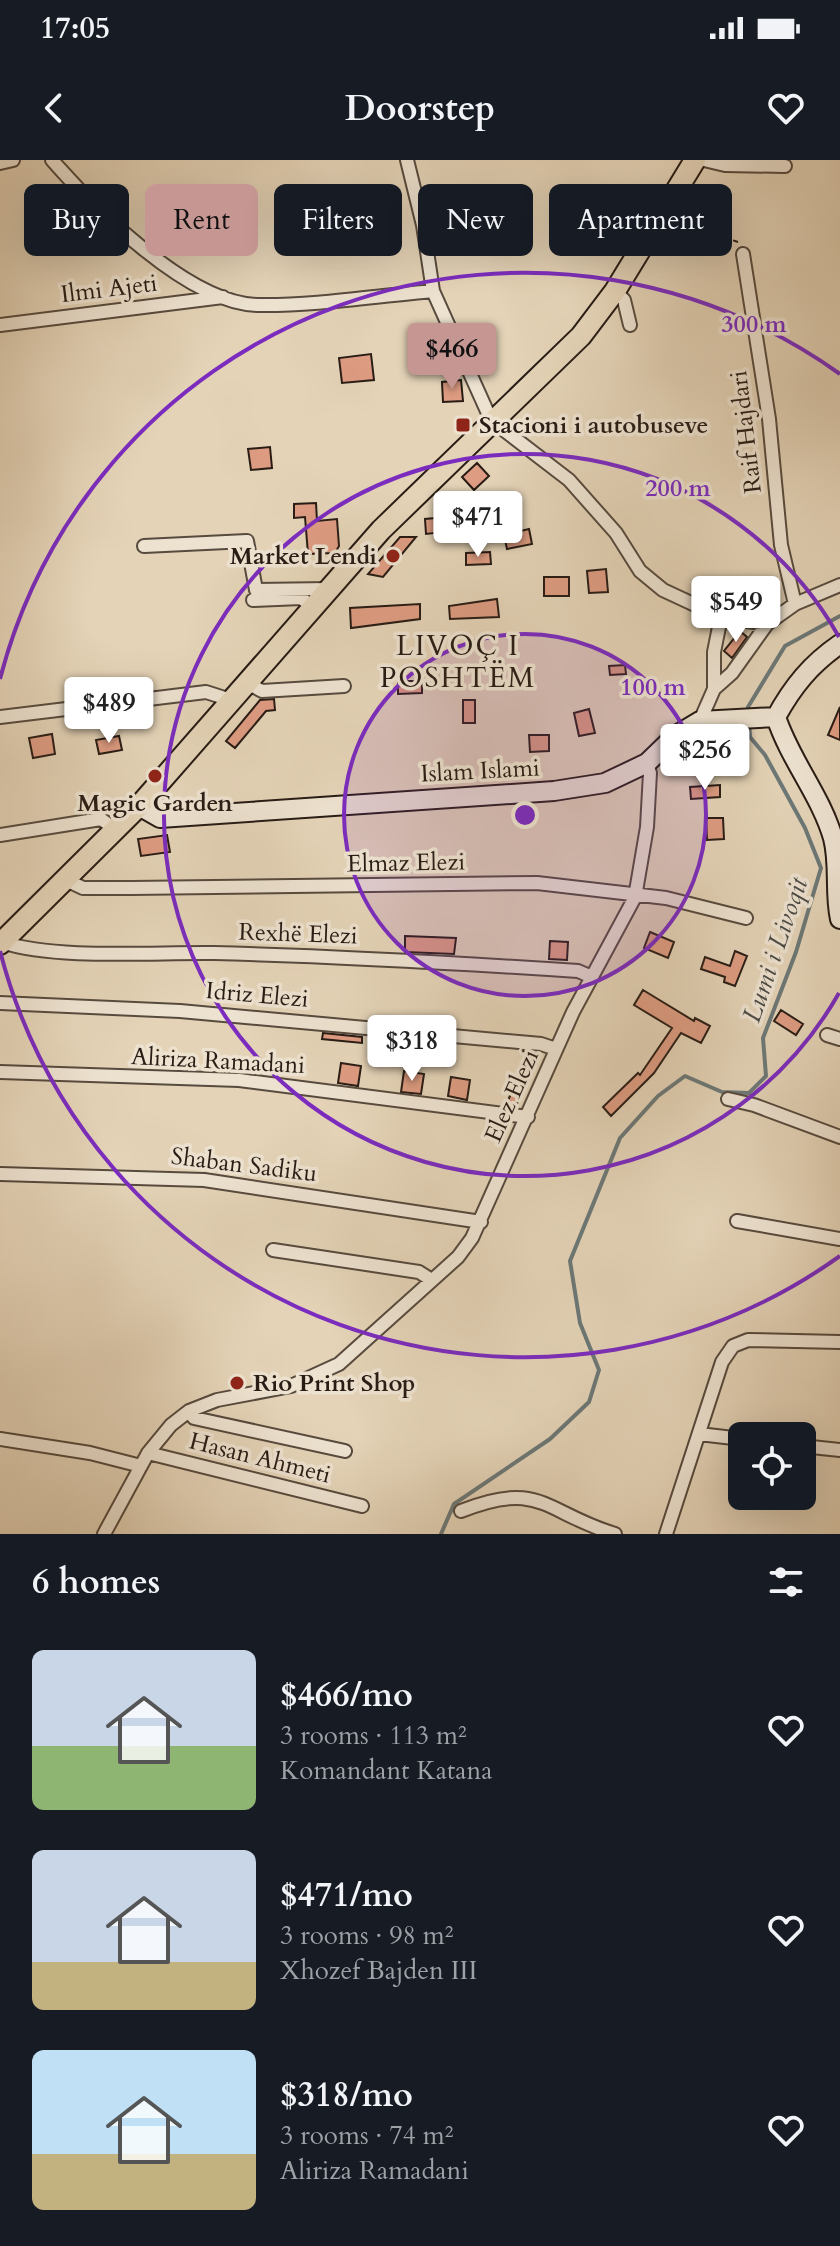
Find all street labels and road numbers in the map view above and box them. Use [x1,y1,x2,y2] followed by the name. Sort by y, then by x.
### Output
[59,267,159,311] street label: Ilmi Ajeti
[722,369,770,495] street label: Raif Hajdari
[420,751,541,791] street label: Islam Islami
[347,845,466,881] street label: Elmaz Elezi
[238,915,358,953] street label: Rexhë Elezi
[204,974,310,1016] street label: Idriz Elezi
[130,1040,306,1082] street label: Aliriza Ramadani
[477,1044,547,1148] street label: Elez Elezi
[169,1140,319,1190] street label: Shaban Sadiku
[186,1424,334,1492] street label: Hasan Ahmeti

